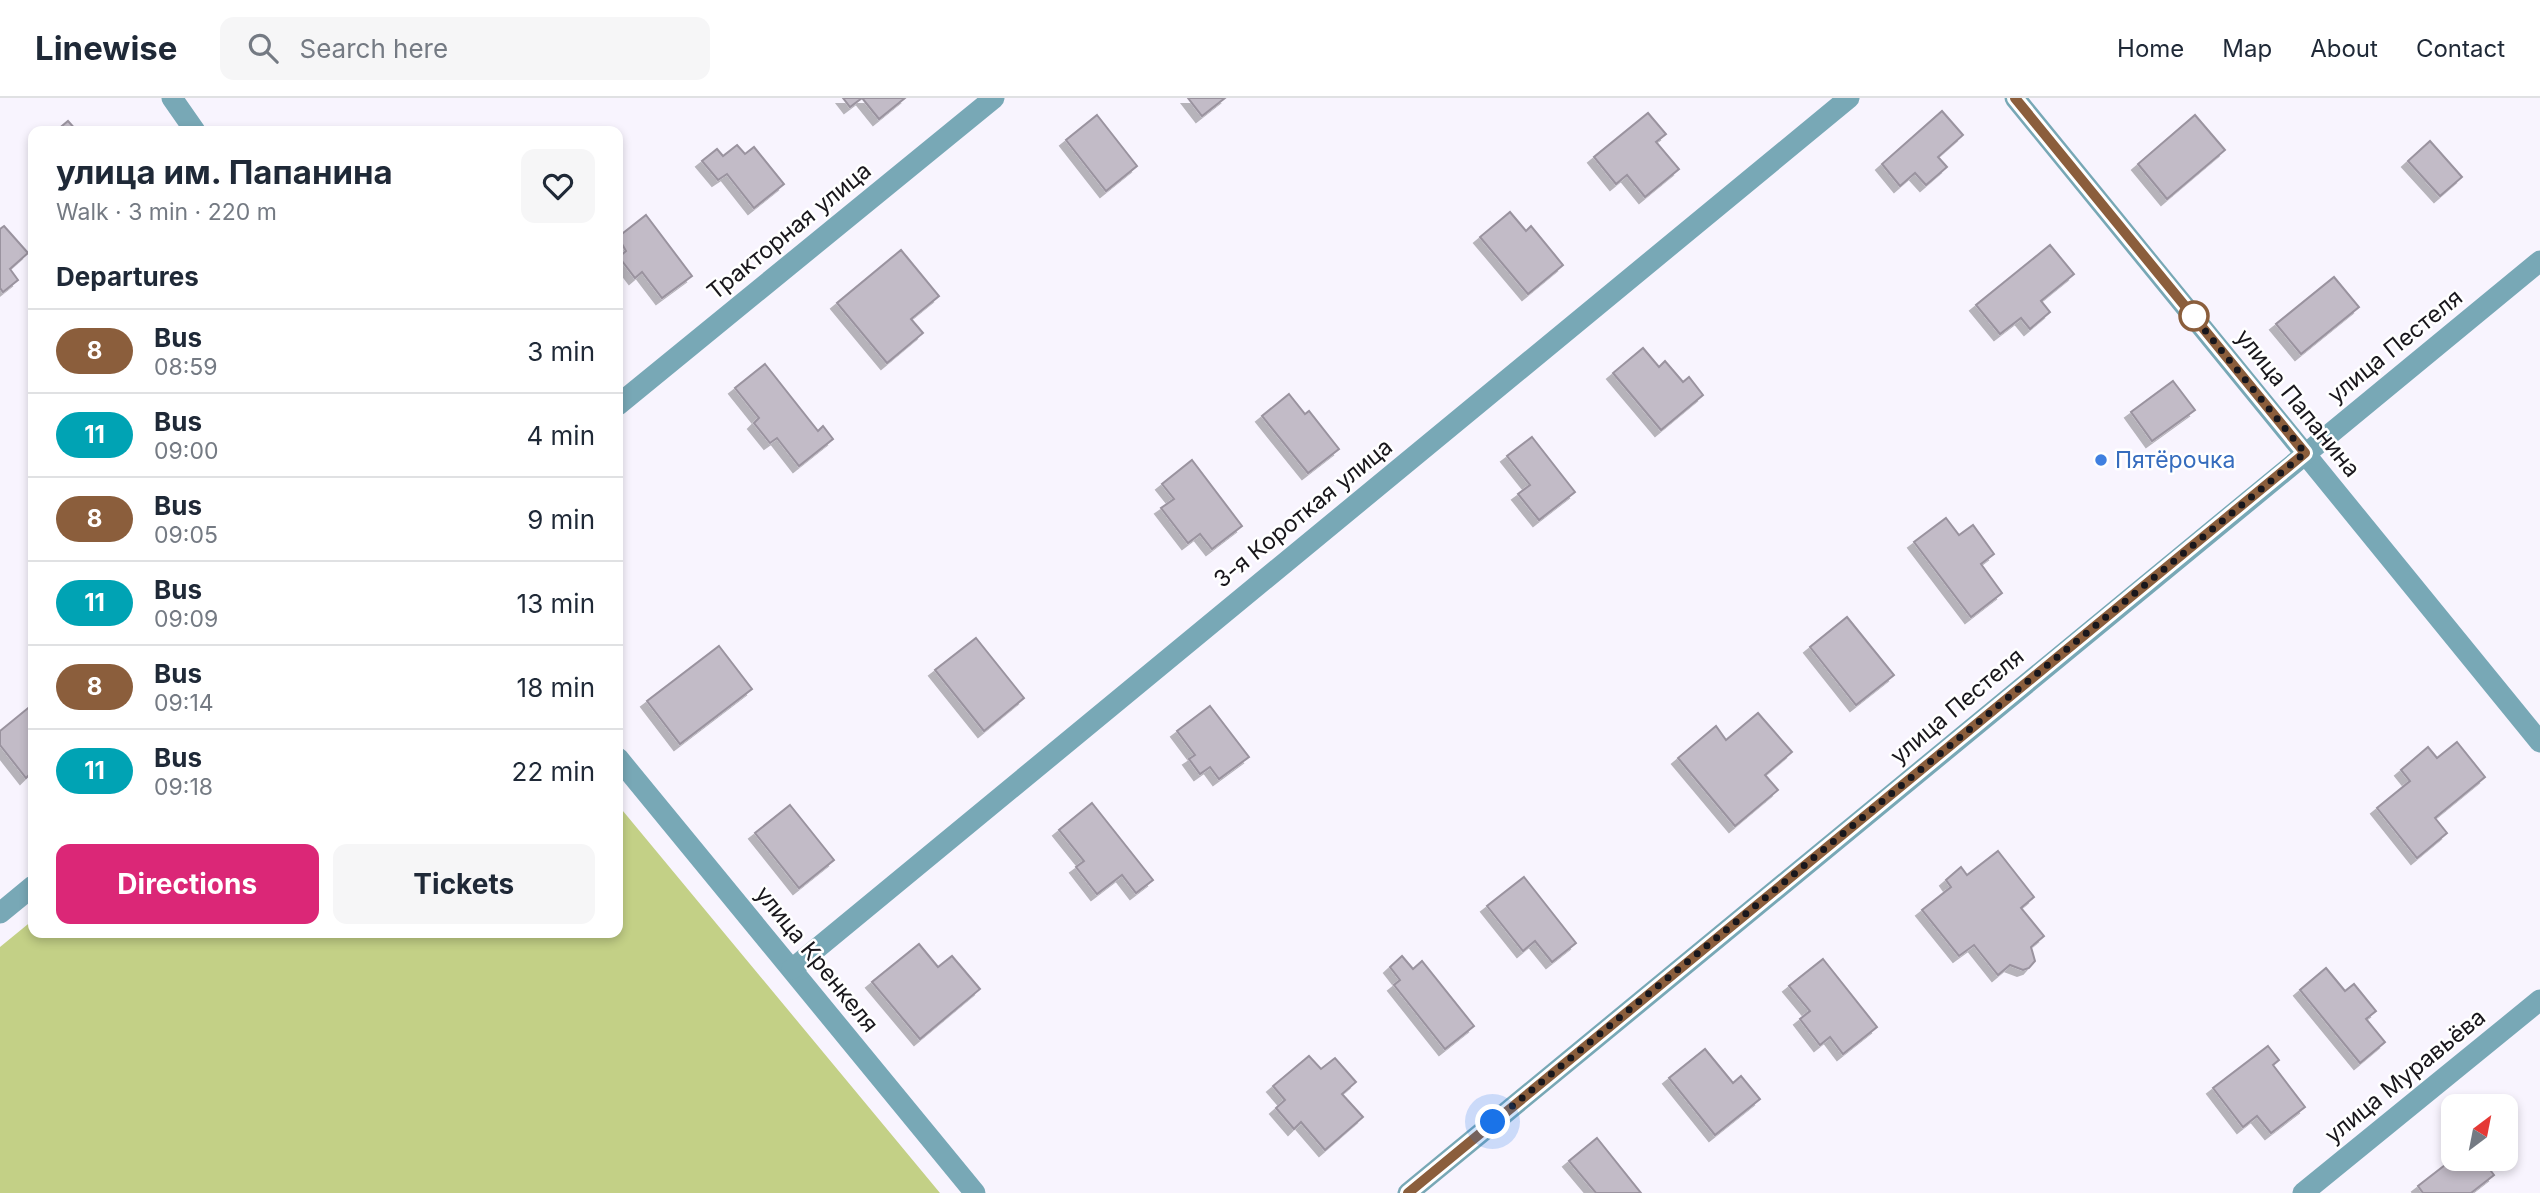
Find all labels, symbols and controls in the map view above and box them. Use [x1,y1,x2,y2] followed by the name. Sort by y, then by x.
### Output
[220,17,710,80] search box
[35,28,178,68] text: Linewise
[244,29,282,67] icon: search
[300,33,448,64] text: Search here
[2117,34,2184,63] text: Home
[2222,34,2272,63] text: Map
[2310,34,2378,63] text: About
[2416,34,2505,63] text: Contact
[521,149,595,223] button: heart
[56,152,393,192] text: улица им. Папанина
[701,156,877,306] street label: Тракторная улица
[56,198,277,226] text: Walk · 3 min · 220 m
[56,261,199,292] text: Departures
[2322,283,2468,409] street label: улица Пестеля
[2179,301,2209,331] unlabelled marker
[154,322,202,353] text: Bus
[2230,323,2366,483] street label: улица Папанина
[87,336,102,365] text: 8
[527,336,595,367] text: 3 min
[154,353,218,381] text: 08:59
[154,406,202,437] text: Bus
[84,420,105,449] text: 11
[526,420,595,451] text: 4 min
[1208,433,1398,593] street label: 3-я Короткая улица
[154,437,218,465] text: 09:00
[2115,446,2235,474] place label: Пятёрочка
[2093,452,2109,468] marker: Пятёрочка
[154,490,202,521] text: Bus
[87,504,102,533] text: 8
[527,504,595,535] text: 9 min
[154,521,218,549] text: 09:05
[154,574,202,605] text: Bus
[84,588,105,617] text: 11
[517,588,595,619] text: 13 min
[154,605,218,633] text: 09:09
[1885,642,2029,770] street label: улица Пестеля
[154,658,202,689] text: Bus
[87,672,102,701] text: 8
[517,672,595,703] text: 18 min
[154,689,214,717] text: 09:14
[154,742,202,773] text: Bus
[84,756,105,785] text: 11
[512,756,595,787] text: 22 min
[154,773,213,801] text: 09:18
[56,844,319,924] button: Directions
[333,844,595,924] button: Tickets
[750,880,884,1038] street label: улица Кренкеля
[2319,1003,2491,1149] street label: улица Муравьёва
[2441,1094,2518,1171] north arrow
[2441,1094,2518,1171] map controls
[1475,1104,1510,1139] your location

